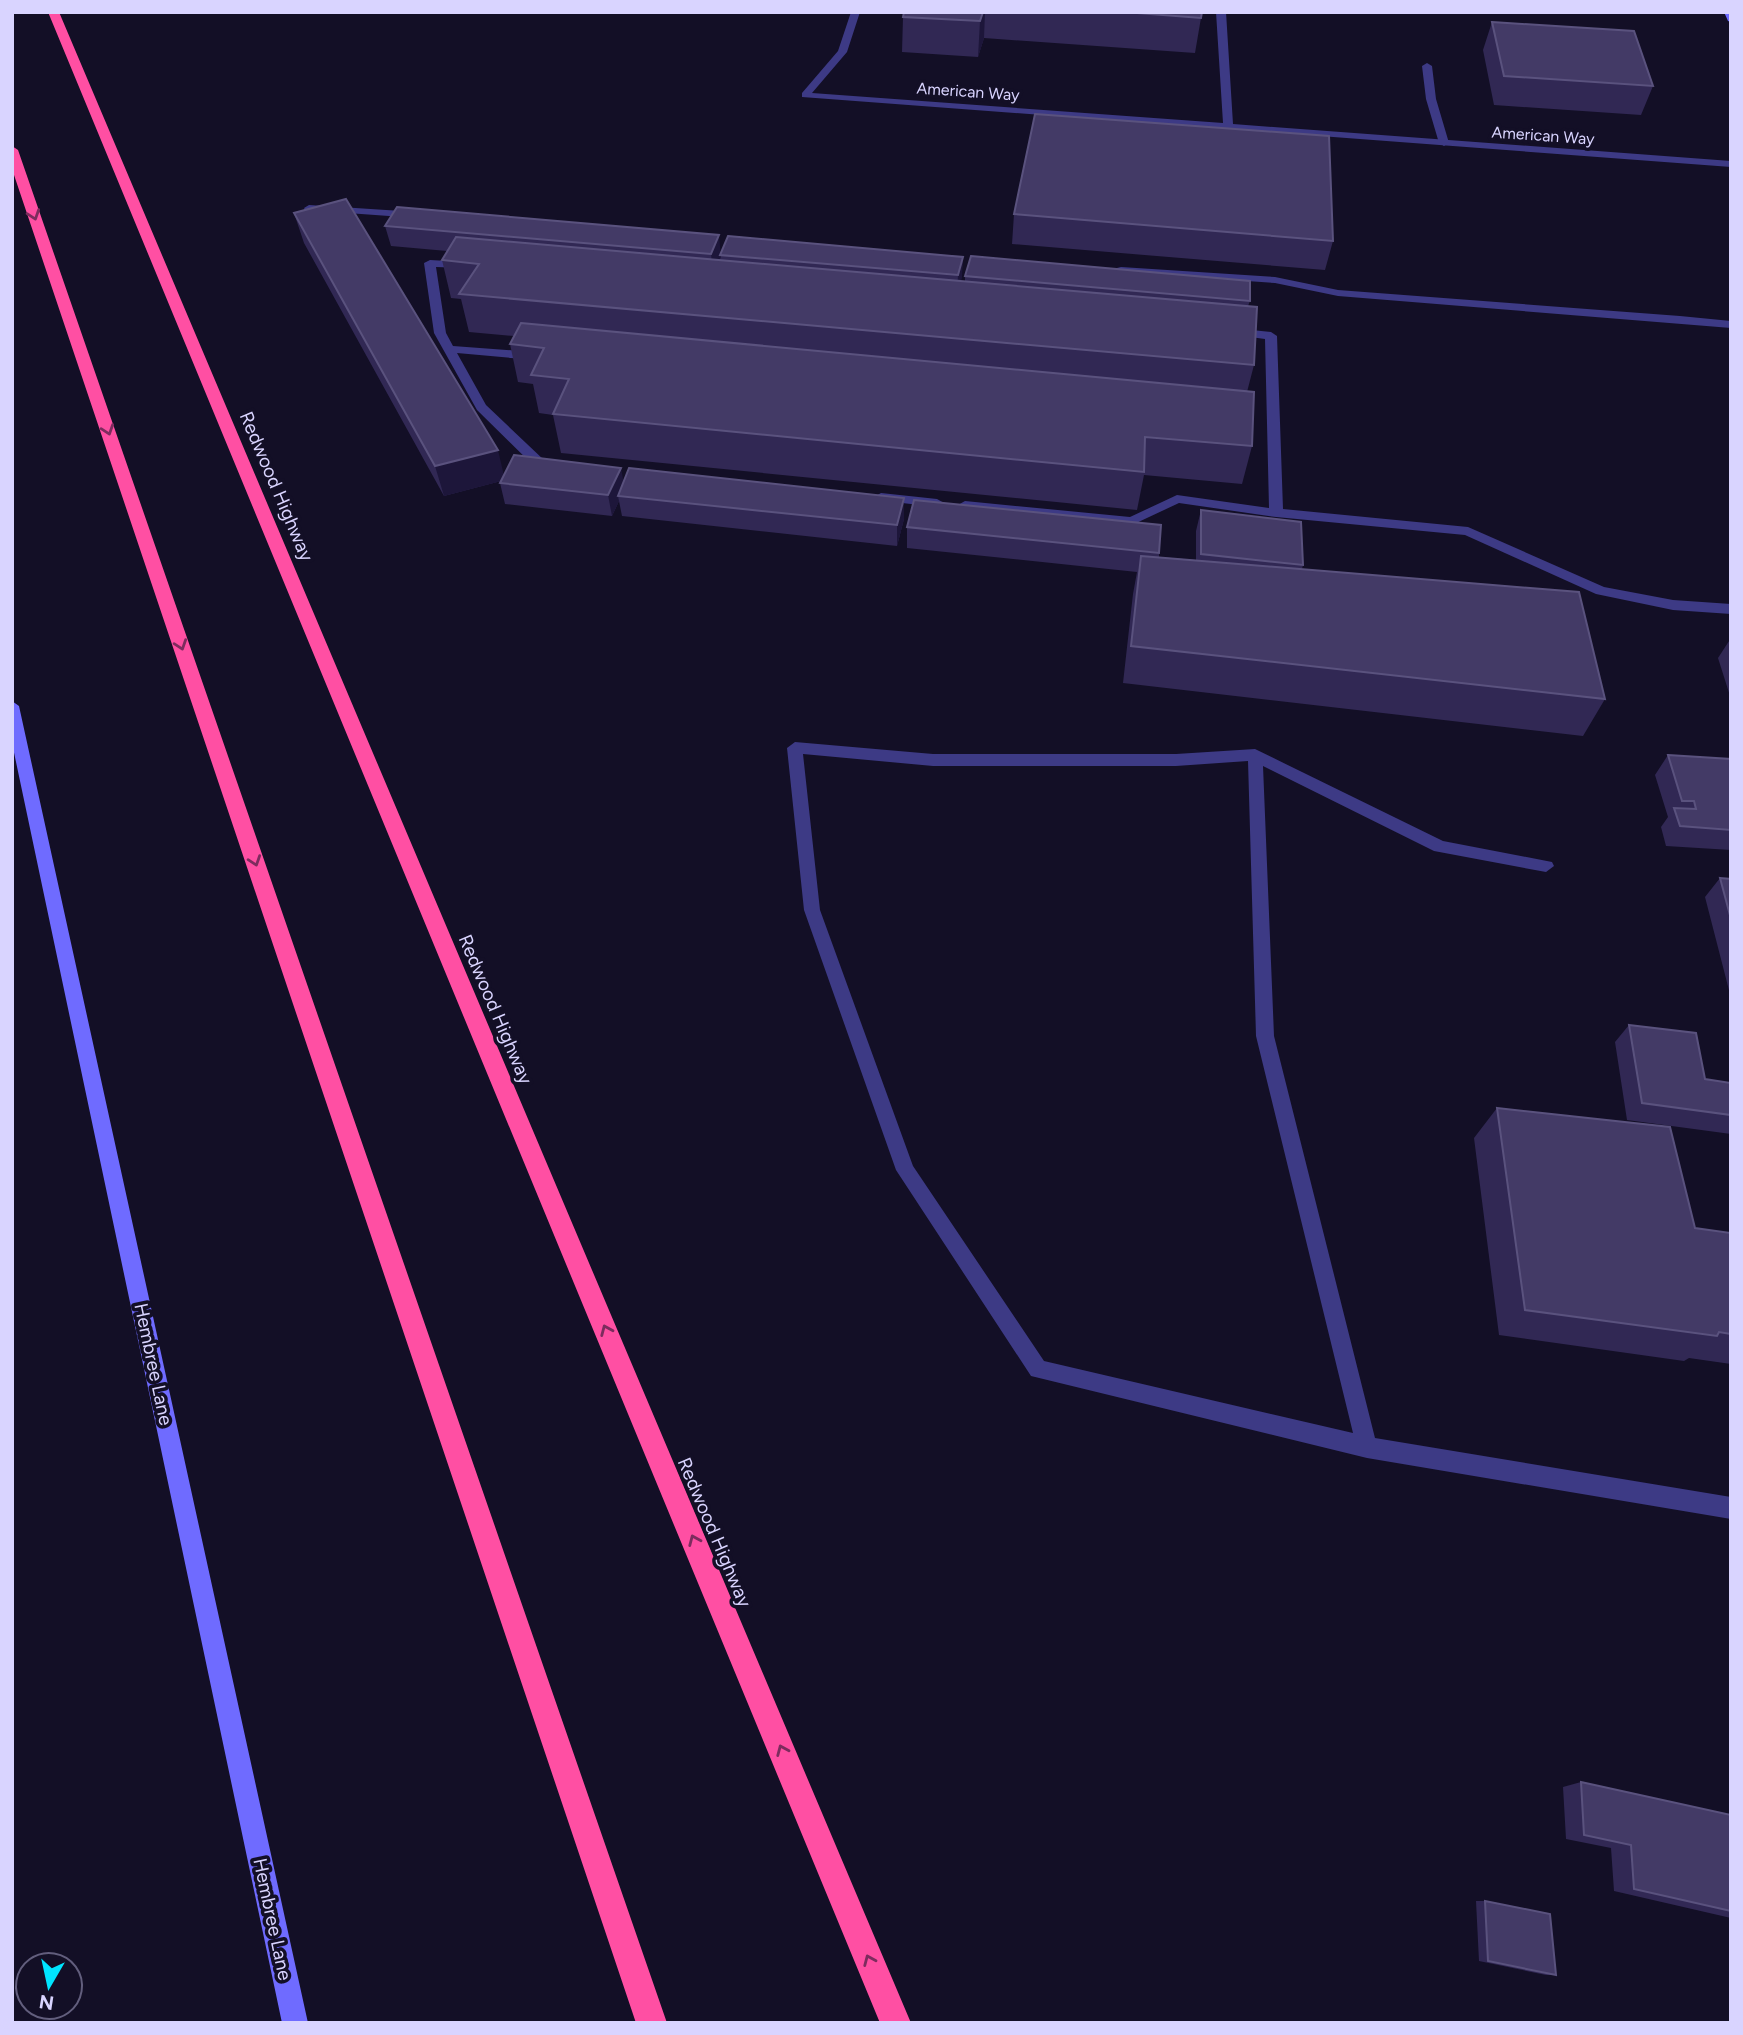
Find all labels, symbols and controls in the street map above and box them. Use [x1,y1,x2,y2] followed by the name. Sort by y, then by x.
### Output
[916,78,1021,105] street label: American Way
[1491,122,1596,149] street label: American Way
[26,208,40,221] one-way arrow
[235,408,318,565] street label: Redwood Highway
[100,424,114,436] one-way arrow
[173,639,187,651] one-way arrow
[247,854,261,866] one-way arrow
[454,931,537,1088] street label: Redwood Highway
[129,1301,178,1427] street label: Hembree Lane
[600,1325,614,1337] one-way arrow
[673,1454,756,1611] street label: Redwood Highway
[688,1535,702,1547] one-way arrow
[776,1745,790,1757] one-way arrow
[248,1856,297,1982] street label: Hembree Lane
[14,1951,84,2021] north arrow
[864,1955,878,1967] one-way arrow
[37,1990,55,2015] text: N

